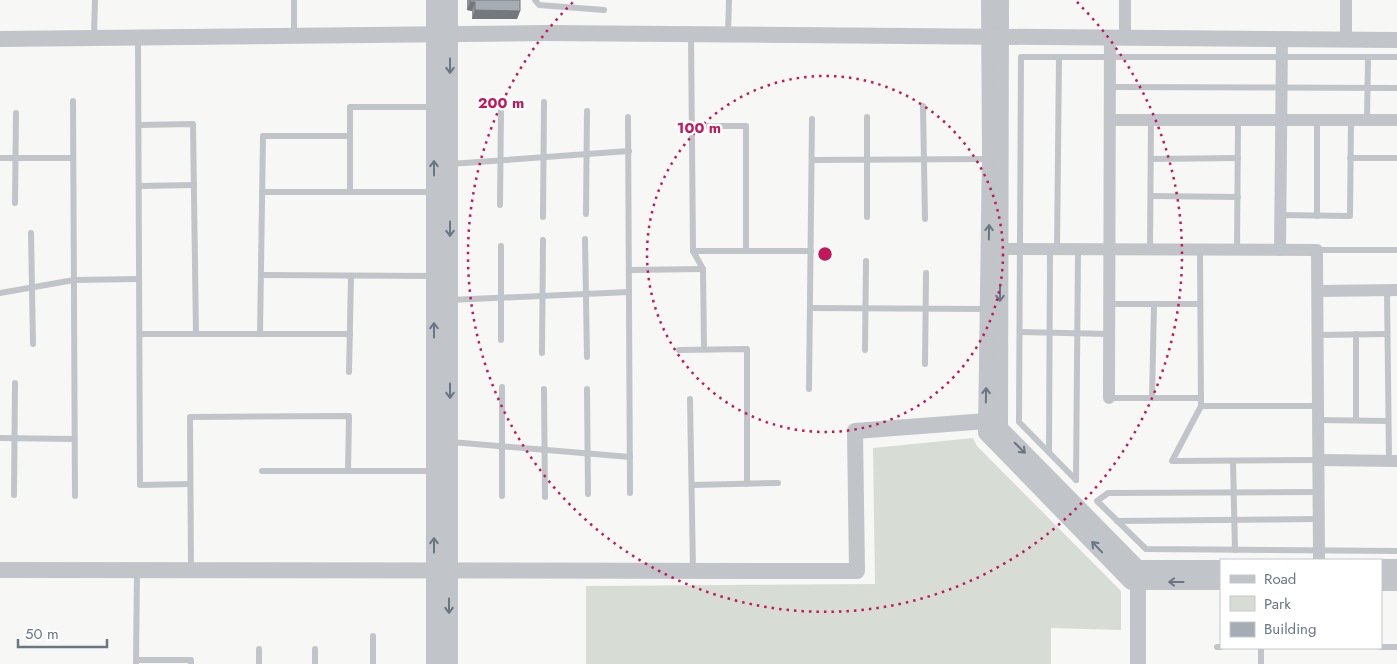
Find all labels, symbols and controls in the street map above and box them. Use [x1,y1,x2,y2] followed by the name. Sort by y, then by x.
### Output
[445,58,455,74] one-way arrow
[478,92,524,114] text: 200 m
[677,117,721,139] text: 100 m
[429,160,439,176] one-way arrow
[445,220,455,236] one-way arrow
[984,224,993,240] one-way arrow
[816,245,834,263] centre of rings
[995,285,1005,301] one-way arrow
[429,323,439,339] one-way arrow
[445,382,455,399] one-way arrow
[981,387,991,403] one-way arrow
[1014,442,1026,454] one-way arrow
[429,538,439,554] one-way arrow
[1090,541,1103,553] one-way arrow
[1220,559,1382,649] legend
[1264,568,1296,590] text: Road
[1168,577,1184,587] one-way arrow
[1264,593,1291,615] text: Park
[445,598,454,614] one-way arrow
[18,616,106,648] scale bar
[1264,618,1316,640] text: Building
[25,623,59,645] text: 50 m

